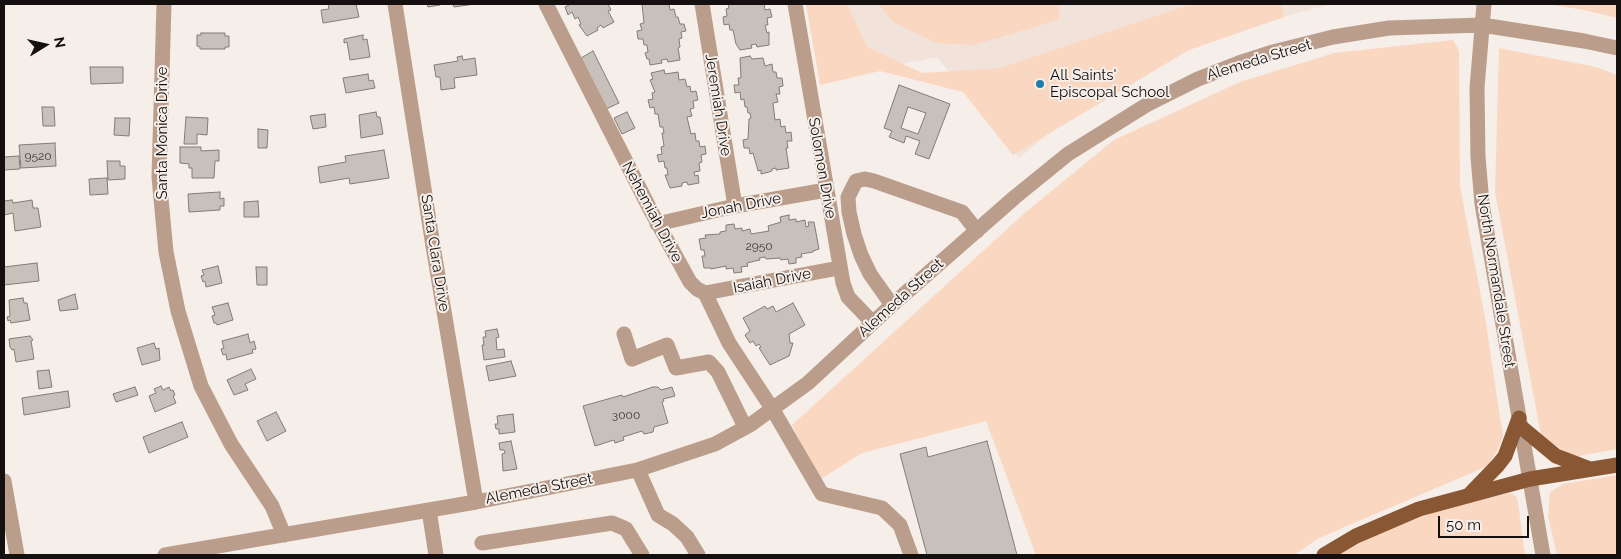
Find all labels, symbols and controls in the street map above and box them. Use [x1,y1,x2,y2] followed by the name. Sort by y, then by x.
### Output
[20,20,70,70] north arrow
[51,36,69,49] text: N
[1204,36,1314,84] street label: Alemeda Street
[701,53,735,157] street label: Jeremiah Drive
[1050,66,1169,101] place label: All Saints' Episcopal School
[153,67,171,199] street label: Santa Monica Drive
[1034,78,1046,90] marker: All Saints' Episcopal School
[804,116,840,220] street label: Solomon Drive
[24,149,52,163] house number: 9520
[618,159,686,265] street label: Nehemiah Drive
[699,189,783,223] street label: Jonah Drive
[417,193,453,313] street label: Santa Clara Drive
[1473,193,1519,369] street label: North Normandale Street
[745,239,773,253] house number: 2950
[855,255,947,341] street label: Alemeda Street
[732,265,812,297] street label: Isaiah Drive
[612,408,640,422] house number: 3000
[484,470,594,508] street label: Alemeda Street
[1441,506,1532,538] scale bar
[1446,516,1481,534] text: 50 m

